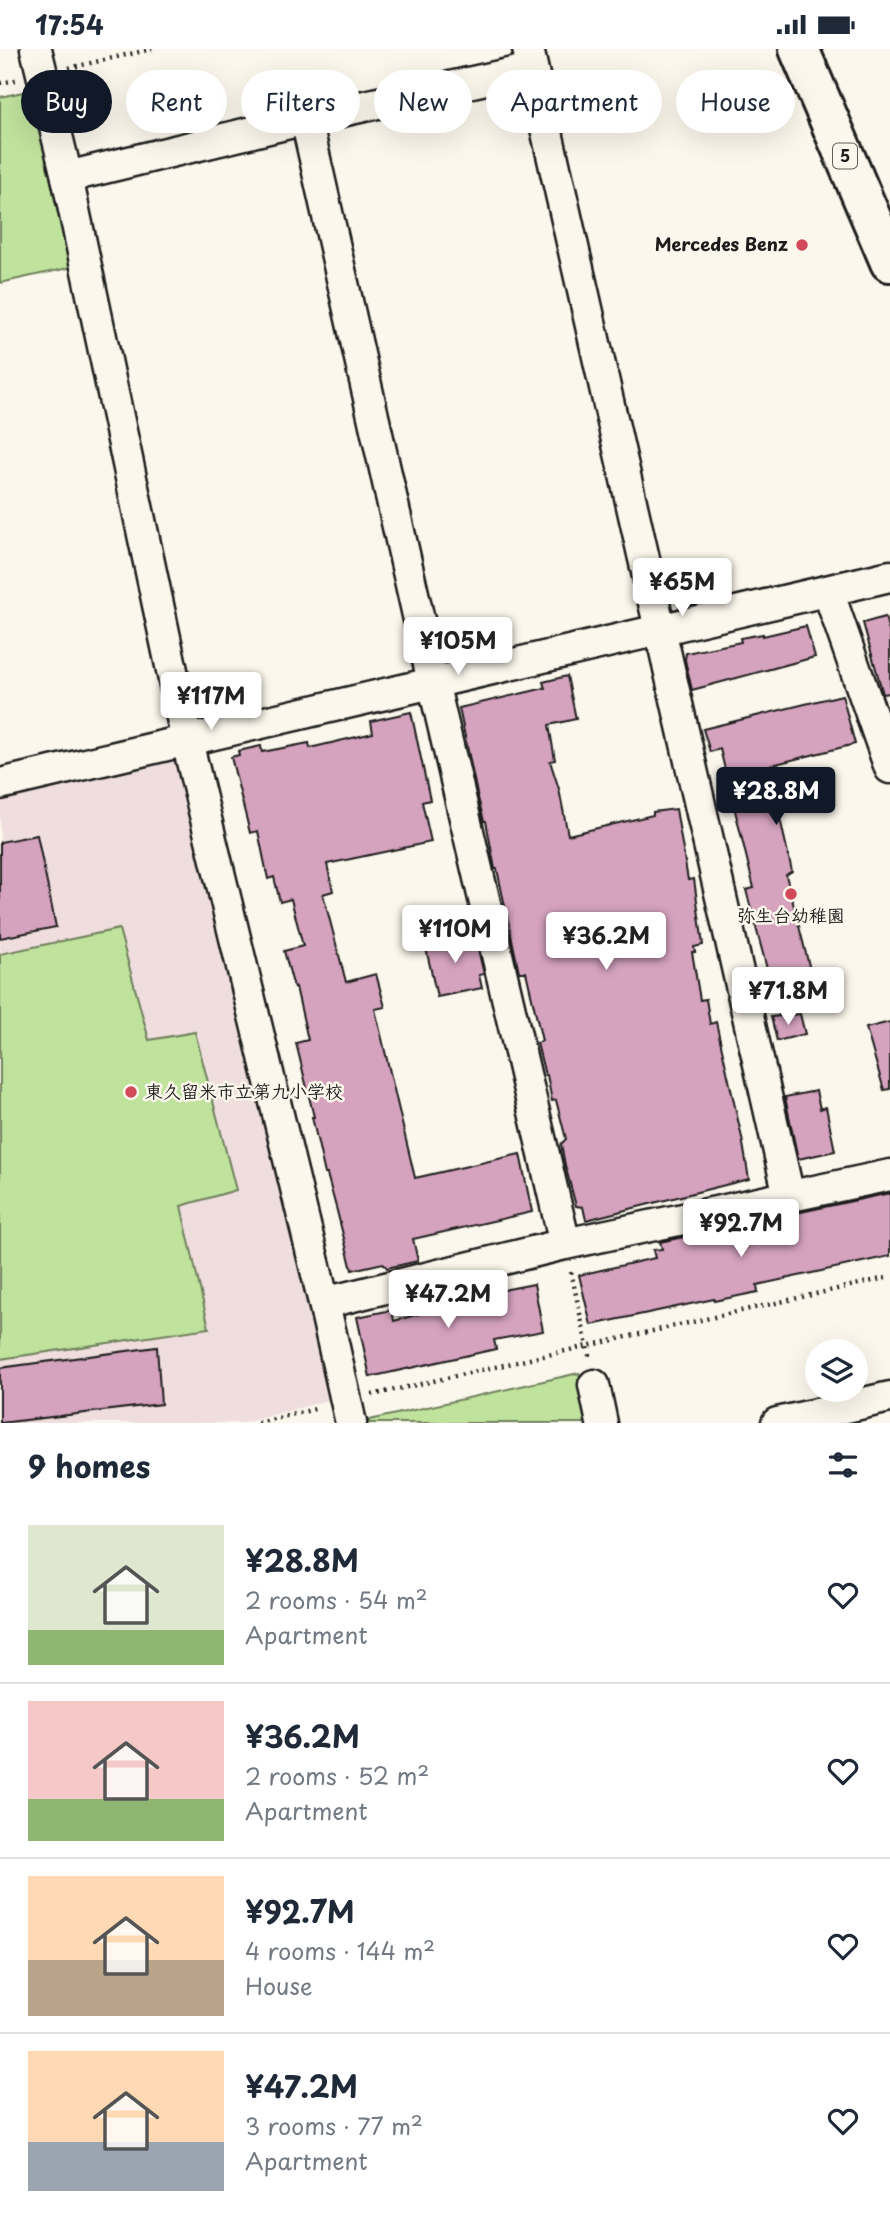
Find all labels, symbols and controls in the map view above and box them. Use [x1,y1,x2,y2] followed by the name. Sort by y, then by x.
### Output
[35,5,104,44] text: 17:54
[21,70,112,133] chip: Buy
[126,70,227,133] chip: Rent
[241,70,360,133] chip: Filters
[374,70,472,133] chip: New
[486,70,662,133] chip: Apartment
[676,70,795,133] chip: House
[833,143,857,169] road number: 5
[655,230,788,257] place label: Mercedes Benz
[794,237,810,253] marker: Mercedes Benz
[641,559,723,618] pin: ¥65M
[649,563,715,598] text: ¥65M
[409,617,507,677] pin: ¥105M
[419,622,497,657] text: ¥105M
[162,673,260,732] pin: ¥117M
[176,677,246,712] text: ¥117M
[719,767,833,827] pin: ¥28.8M
[732,772,820,807] text: ¥28.8M
[783,886,799,902] marker: 弥生台幼稚園
[737,901,845,928] place label: 弥生台幼稚園
[406,905,504,965] pin: ¥110M
[418,910,492,945] text: ¥110M
[549,913,663,972] pin: ¥36.2M
[562,917,650,952] text: ¥36.2M
[731,967,845,1027] pin: ¥71.8M
[748,972,828,1007] text: ¥71.8M
[145,1077,343,1104] place label: 東久留米市立第九小学校
[123,1084,139,1100] marker: 東久留米市立第九小学校
[684,1199,798,1259] pin: ¥92.7M
[699,1204,783,1239] text: ¥92.7M
[391,1271,505,1330] pin: ¥47.2M
[405,1275,491,1310] text: ¥47.2M
[805,1339,868,1402] map controls
[805,1339,868,1402] button: layers
[28,1443,150,1488] text: 9 homes
[824,1446,862,1484] icon: filters
[245,1537,359,1582] text: ¥28.8M
[84,1553,168,1637] icon: home
[824,1576,862,1614] icon: heart
[245,1582,428,1617] text: 2 rooms · 54 m²
[245,1617,368,1652] text: Apartment
[245,1713,360,1758] text: ¥36.2M
[84,1729,168,1813] icon: home
[824,1752,862,1790] icon: heart
[245,1758,429,1793] text: 2 rooms · 52 m²
[245,1793,368,1828] text: Apartment
[245,1888,355,1933] text: ¥92.7M
[84,1904,168,1988] icon: home
[824,1927,862,1965] icon: heart
[245,1933,435,1968] text: 4 rooms · 144 m²
[245,1968,312,2003] text: House
[245,2063,358,2108] text: ¥47.2M
[84,2079,168,2163] icon: home
[824,2102,862,2140] icon: heart
[245,2108,423,2143] text: 3 rooms · 77 m²
[245,2143,368,2178] text: Apartment

